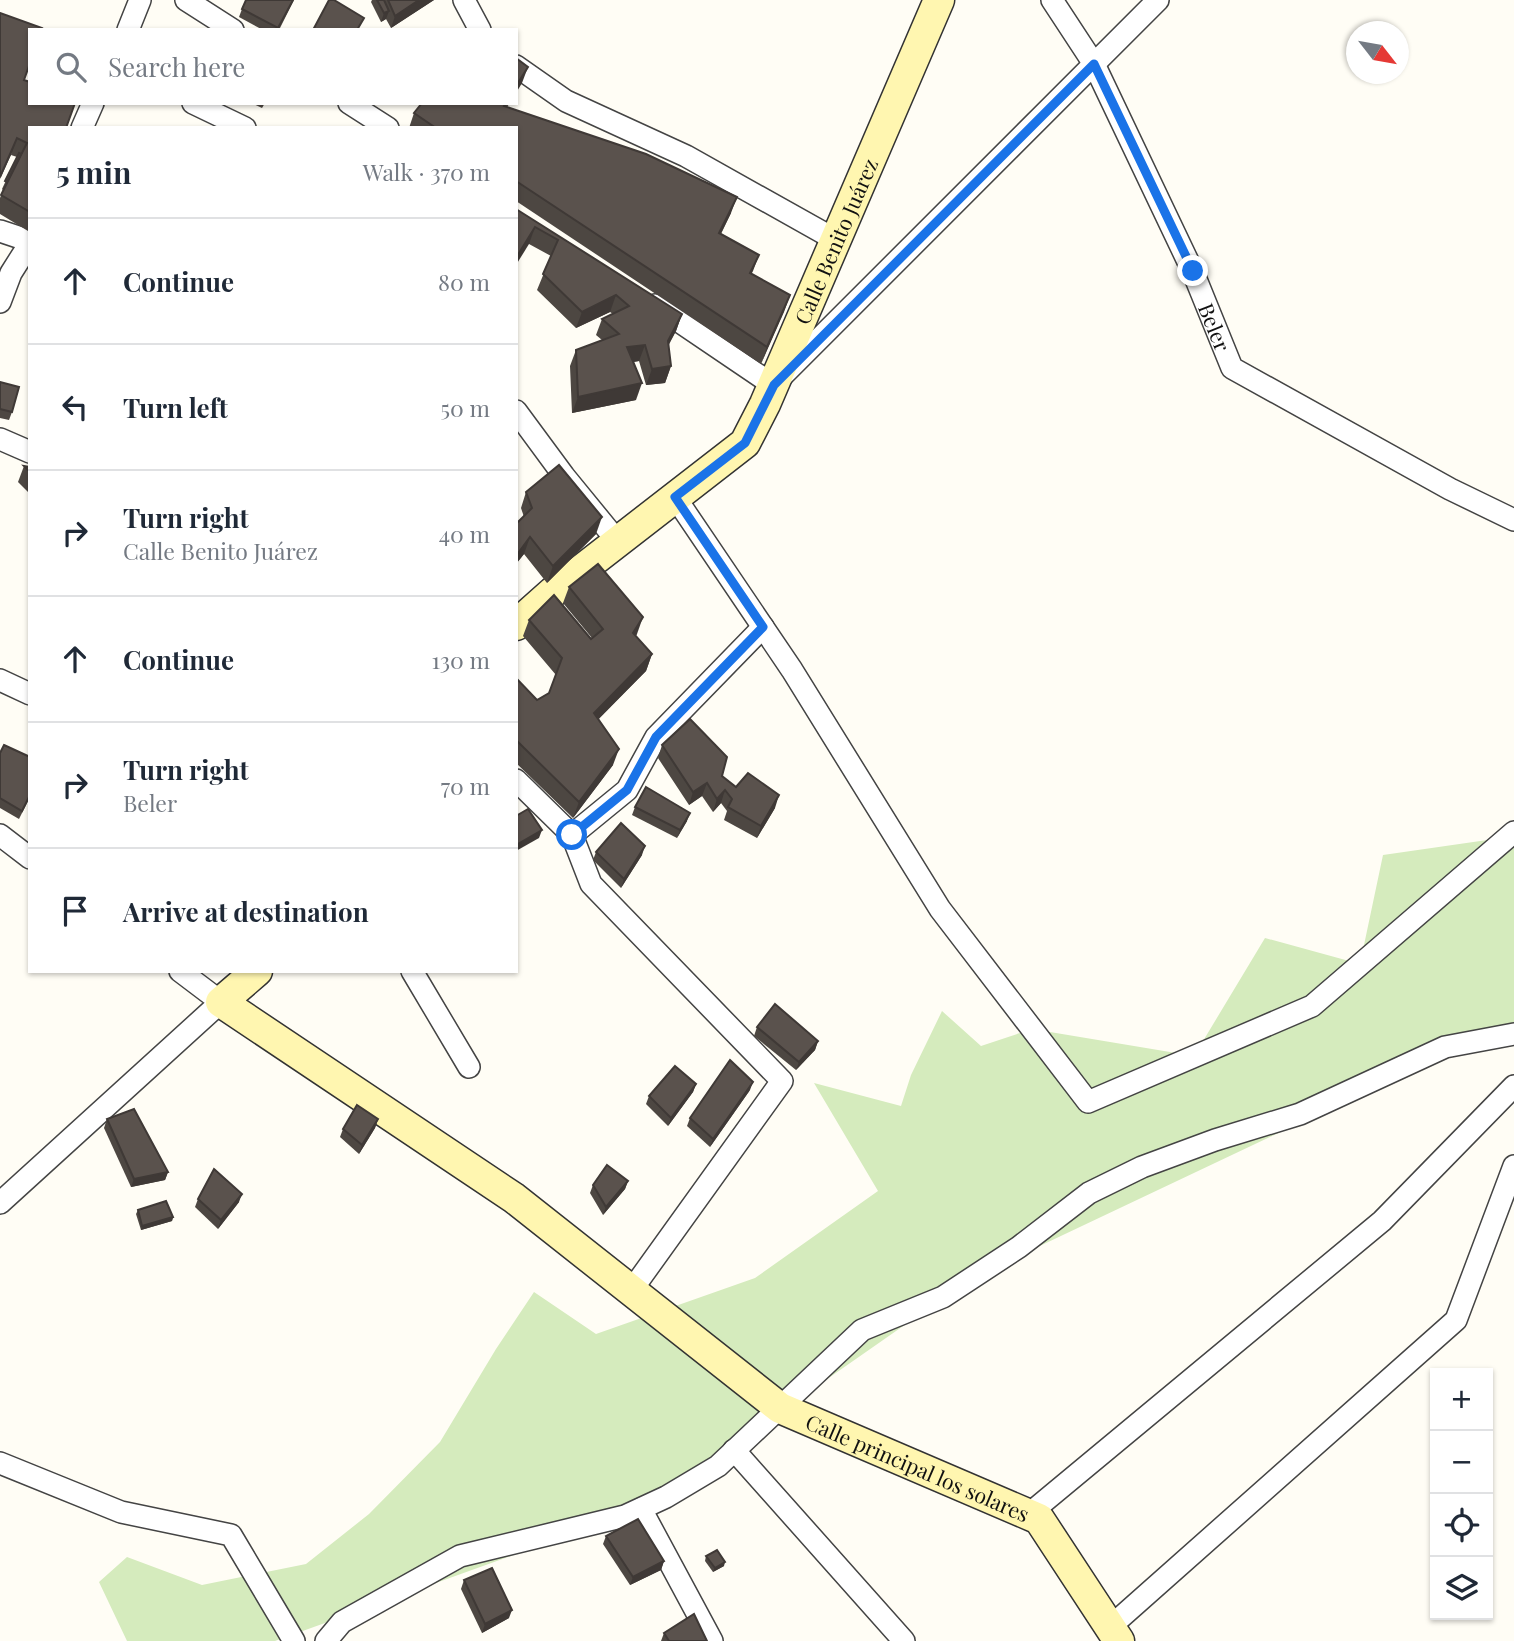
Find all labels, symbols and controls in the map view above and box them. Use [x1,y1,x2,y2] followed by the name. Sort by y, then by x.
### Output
[1346,21,1409,84] north arrow
[28,28,518,105] search box
[52,48,90,86] icon: search
[108,49,245,84] text: Search here
[56,152,131,192] text: 5 min
[787,154,883,328] street label: Calle Benito Juárez
[363,156,490,187] text: Walk · 370 m
[1177,255,1208,286] route end
[56,262,94,300] icon: ahead
[123,264,234,299] text: Continue
[438,266,490,297] text: 80 m
[1193,299,1238,356] street label: Beler
[56,388,94,426] icon: left
[123,390,228,425] text: Turn left
[441,392,490,423] text: 50 m
[123,500,249,535] text: Turn right
[56,514,94,552] icon: right
[439,518,490,549] text: 40 m
[123,535,318,566] text: Calle Benito Juárez
[56,640,94,678] icon: ahead
[123,642,234,677] text: Continue
[432,644,490,675] text: 130 m
[123,752,249,787] text: Turn right
[56,766,94,804] icon: right
[441,770,490,801] text: 70 m
[123,787,177,818] text: Beler
[556,819,587,850] route start
[56,892,94,930] icon: arrive
[123,894,369,929] text: Arrive at destination
[1430,1368,1493,1620] map controls
[1430,1368,1493,1431] button: +
[802,1407,1034,1527] street label: Calle principal los solares
[1430,1431,1493,1494] button: −
[1430,1494,1493,1557] button: locate
[1430,1557,1493,1620] button: layers

